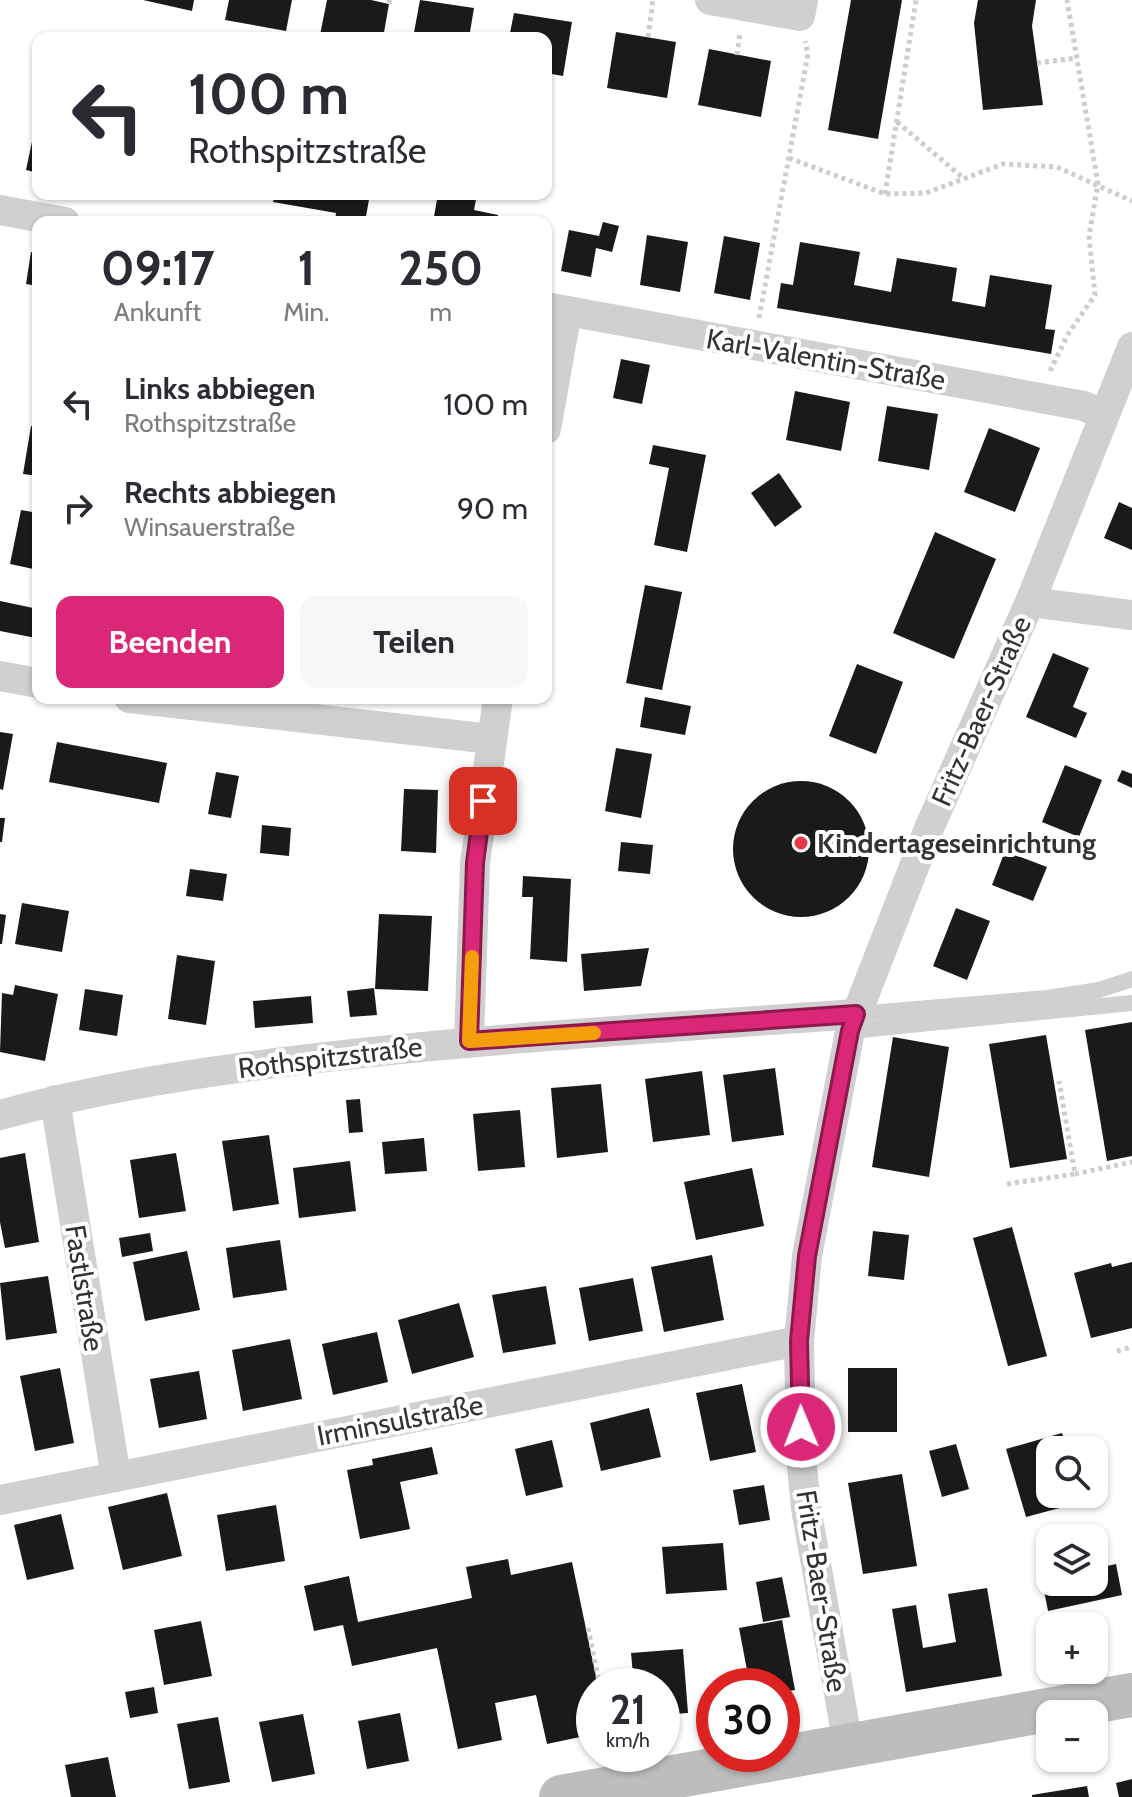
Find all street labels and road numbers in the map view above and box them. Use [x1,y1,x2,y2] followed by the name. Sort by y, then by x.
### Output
[704,321,948,397] street label: Karl-Valentin-Straße
[924,611,1038,811] street label: Fritz-Baer-Straße
[236,1029,424,1085] street label: Rothspitzstraße
[58,1222,112,1354] street label: Fastlstraße
[314,1387,486,1453] street label: Irminsulstraße
[789,1487,855,1695] street label: Fritz-Baer-Straße

